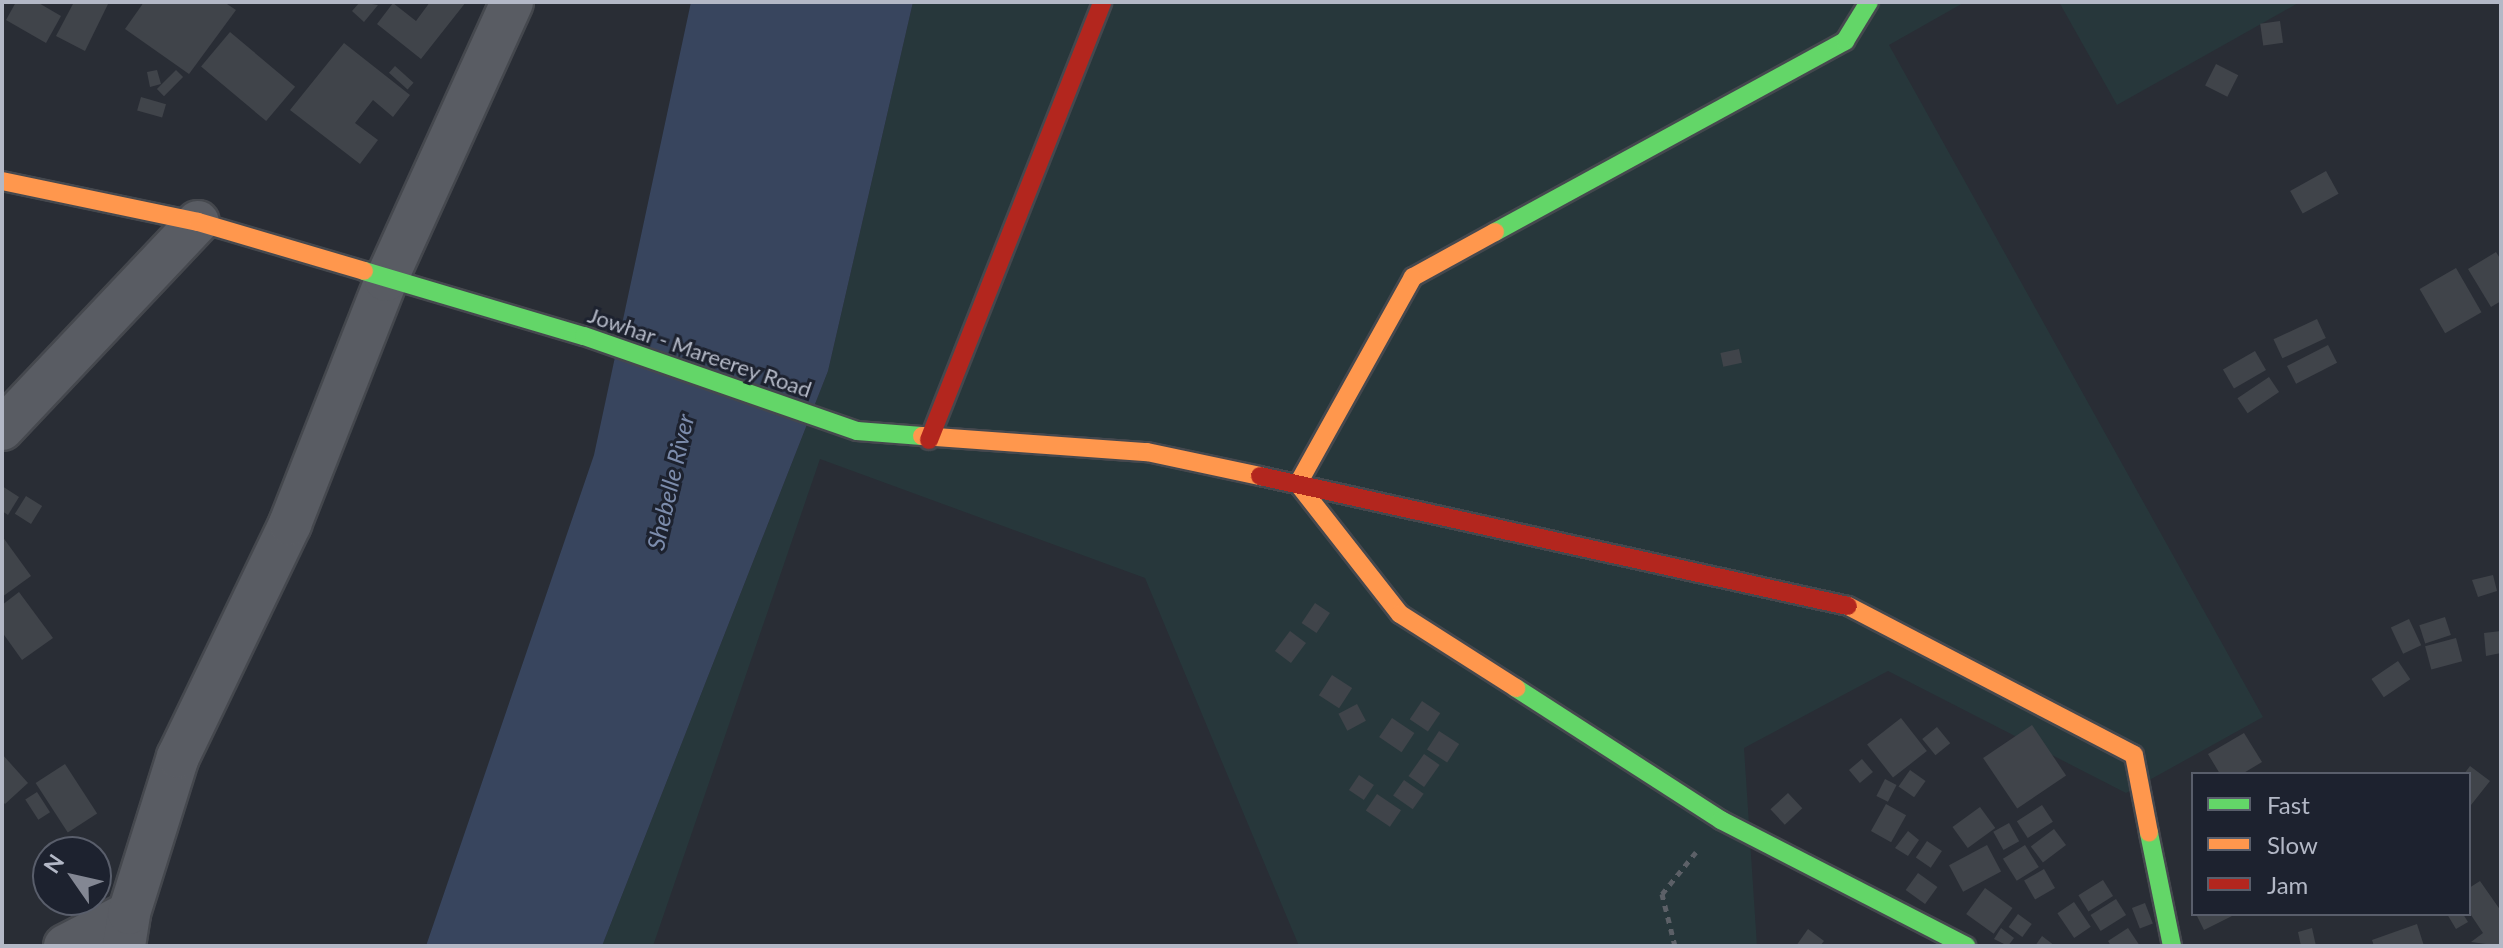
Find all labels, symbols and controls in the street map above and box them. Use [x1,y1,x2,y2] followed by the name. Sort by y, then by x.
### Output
[584,301,816,403] street label: Jowhar - Mareerey Road
[640,411,700,553] water label: Shebelle River
[2191,772,2471,916] legend
[2267,790,2310,819] text: Fast
[2267,830,2318,859] text: Slow
[32,836,112,916] north arrow
[37,849,69,878] text: N
[2267,870,2308,899] text: Jam

